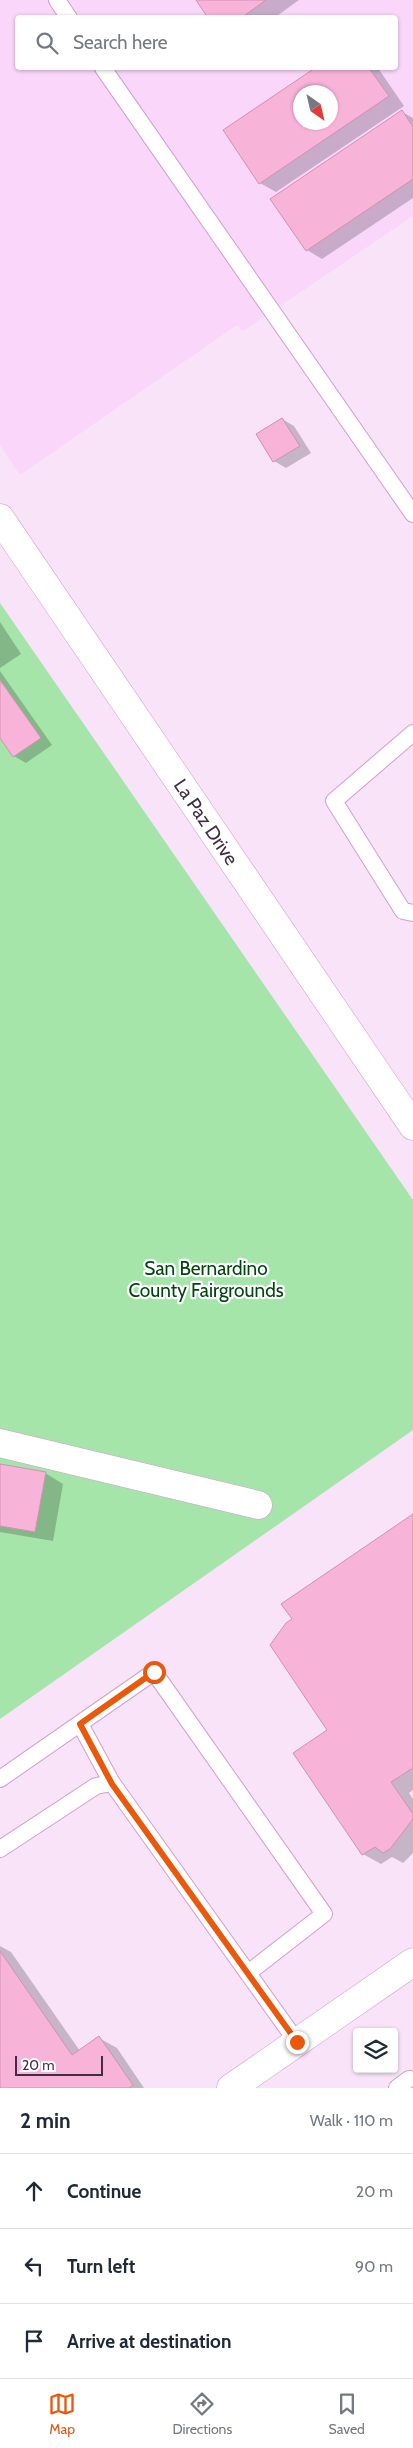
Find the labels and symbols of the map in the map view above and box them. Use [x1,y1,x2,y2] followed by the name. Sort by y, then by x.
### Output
[293,85,338,130] north arrow
[169,775,243,869] street label: La Paz Drive
[128,1257,284,1302] park label: San Bernardino County Fairgrounds
[143,1661,166,1684] route start
[286,2031,309,2054] route end
[15,2053,102,2076] scale bar

